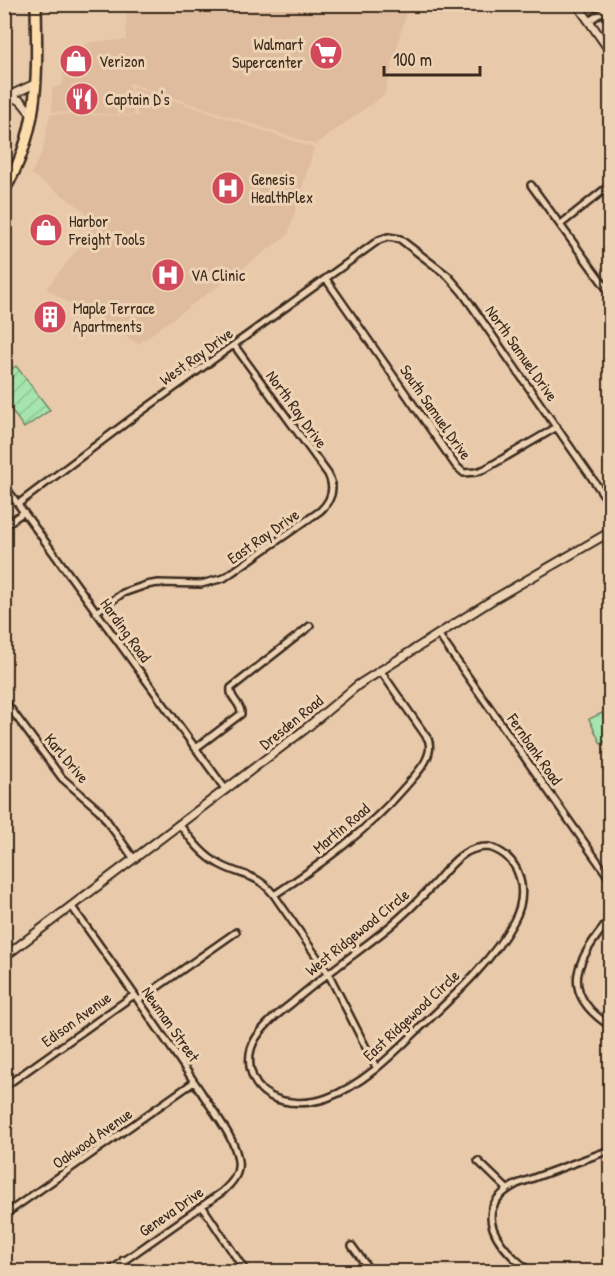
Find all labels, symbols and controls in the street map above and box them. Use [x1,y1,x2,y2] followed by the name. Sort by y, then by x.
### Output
[232,33,303,73] place label: Walmart Supercenter
[308,35,344,71] supermarket icon: Walmart Supercenter
[384,39,480,77] scale bar
[58,43,94,79] shop icon: Verizon
[393,47,432,72] text: 100 m
[99,50,145,72] place label: Verizon
[64,81,100,117] restaurant icon: Captain D's
[105,88,170,110] place label: Captain D's
[251,168,313,208] place label: Genesis HealthPlex
[210,170,246,206] hospital icon: Genesis HealthPlex
[68,210,145,250] place label: Harbor Freight Tools
[28,212,64,248] shop icon: Harbor Freight Tools
[150,257,186,293] hospital icon: VA Clinic
[191,264,246,286] place label: VA Clinic
[73,297,156,337] place label: Maple Terrace Apartments
[32,299,68,335] building icon: Maple Terrace Apartments
[481,301,564,406] street label: North Samuel Drive
[155,322,238,390] street label: West Ray Drive
[395,360,477,464] street label: South Samuel Drive
[261,366,333,453] street label: North Ray Drive
[223,503,304,569] street label: East Ray Drive
[95,594,157,666] street label: Harding Road
[255,690,327,754] street label: Dresden Road
[502,708,568,789] street label: Fernbank Road
[40,728,95,788] street label: Karl Drive
[308,798,374,858] street label: Martin Road
[300,883,414,981] street label: West Ridgewood Circle
[358,964,465,1066] street label: East Ridgewood Circle
[137,982,205,1067] street label: Newman Street
[37,986,116,1052] street label: Edison Avenue
[48,1102,137,1174] street label: Oakwood Avenue
[134,1180,208,1241] street label: Geneva Drive

